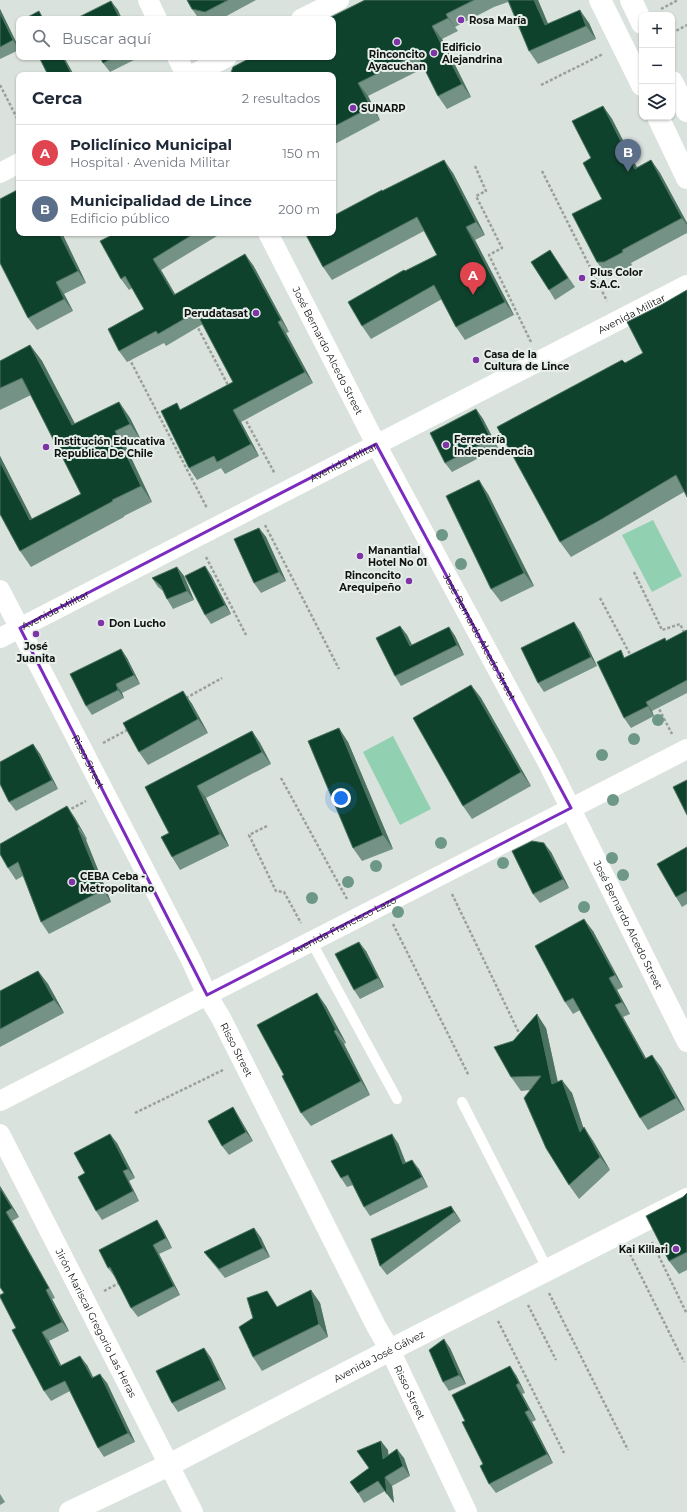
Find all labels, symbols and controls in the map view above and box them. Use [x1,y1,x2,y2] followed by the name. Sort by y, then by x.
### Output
[639,12,675,120] map controls
[639,12,675,48] button: +
[469,14,526,27] place label: Rosa María
[456,15,466,25] marker: Rosa María
[16,16,336,60] search box
[30,27,52,49] icon: search
[62,29,151,48] text: Buscar aquí
[392,37,402,47] marker: Rinconcito Ayacuchan
[441,41,502,66] place label: Edificio Alejandrina
[367,48,426,73] place label: Rinconcito Ayacuchan
[429,48,439,58] marker: Edificio Alejandrina
[639,48,675,84] button: −
[639,84,675,120] button: layers
[32,88,82,108] text: Cerca
[242,90,320,106] text: 2 resultados
[361,102,406,115] place label: SUNARP
[348,103,358,113] marker: SUNARP
[70,135,232,154] text: Policlínico Municipal
[615,139,641,172] pin: B
[40,145,50,161] text: A
[282,145,320,161] text: 150 m
[70,154,230,170] text: Hospital · Avenida Militar
[70,191,252,210] text: Municipalidad de Lince
[40,201,50,217] text: B
[278,201,320,217] text: 200 m
[70,210,170,226] text: Edificio público
[460,262,486,295] pin: A
[590,266,644,291] place label: Plus Color S.A.C.
[577,273,587,283] marker: Plus Color S.A.C.
[290,283,366,417] street label: José Bernardo Alcedo Street
[595,291,668,336] street label: Avenida Militar
[184,307,249,320] place label: Perudatasat
[251,308,261,318] marker: Perudatasat
[484,348,569,373] place label: Casa de la Cultura de Lince
[471,355,481,365] marker: Casa de la Cultura de Lince
[454,433,533,458] place label: Ferretería Independencia
[54,435,165,460] place label: Institución Educativa Republica De Chile
[307,439,379,484] street label: Avenida Militar
[441,440,451,450] marker: Ferretería Independencia
[41,442,51,452] marker: Institución Educativa Republica De Chile
[368,544,427,569] place label: Manantial Hotel No 01
[355,551,365,561] marker: Manantial Hotel No 01
[338,569,401,594] place label: Rinconcito Arequipeño
[440,570,519,702] street label: José Bernardo Alcedo Street
[404,576,414,586] marker: Rinconcito Arequipeño
[19,587,91,632] street label: Avenida Militar
[109,617,166,630] place label: Don Lucho
[96,618,106,628] marker: Don Lucho
[31,629,41,639] marker: José Juanita
[16,640,55,665] place label: José Juanita
[69,732,108,791] street label: Risso Street
[331,788,351,808] your location
[591,857,666,991] street label: José Bernardo Alcedo Street
[80,870,155,895] place label: CEBA Ceba - Metropolitano
[67,877,77,887] marker: CEBA Ceba - Metropolitano
[289,893,398,957] street label: Avenida Francisco Lazo
[218,1020,256,1079] street label: Risso Street
[619,1243,668,1256] place label: Kai Killari
[671,1244,681,1254] marker: Kai Killari
[53,1245,140,1400] street label: Jirón Mariscal Gregorio Las Heras
[331,1327,426,1385] street label: Avenida José Gálvez
[391,1363,429,1421] street label: Risso Street

